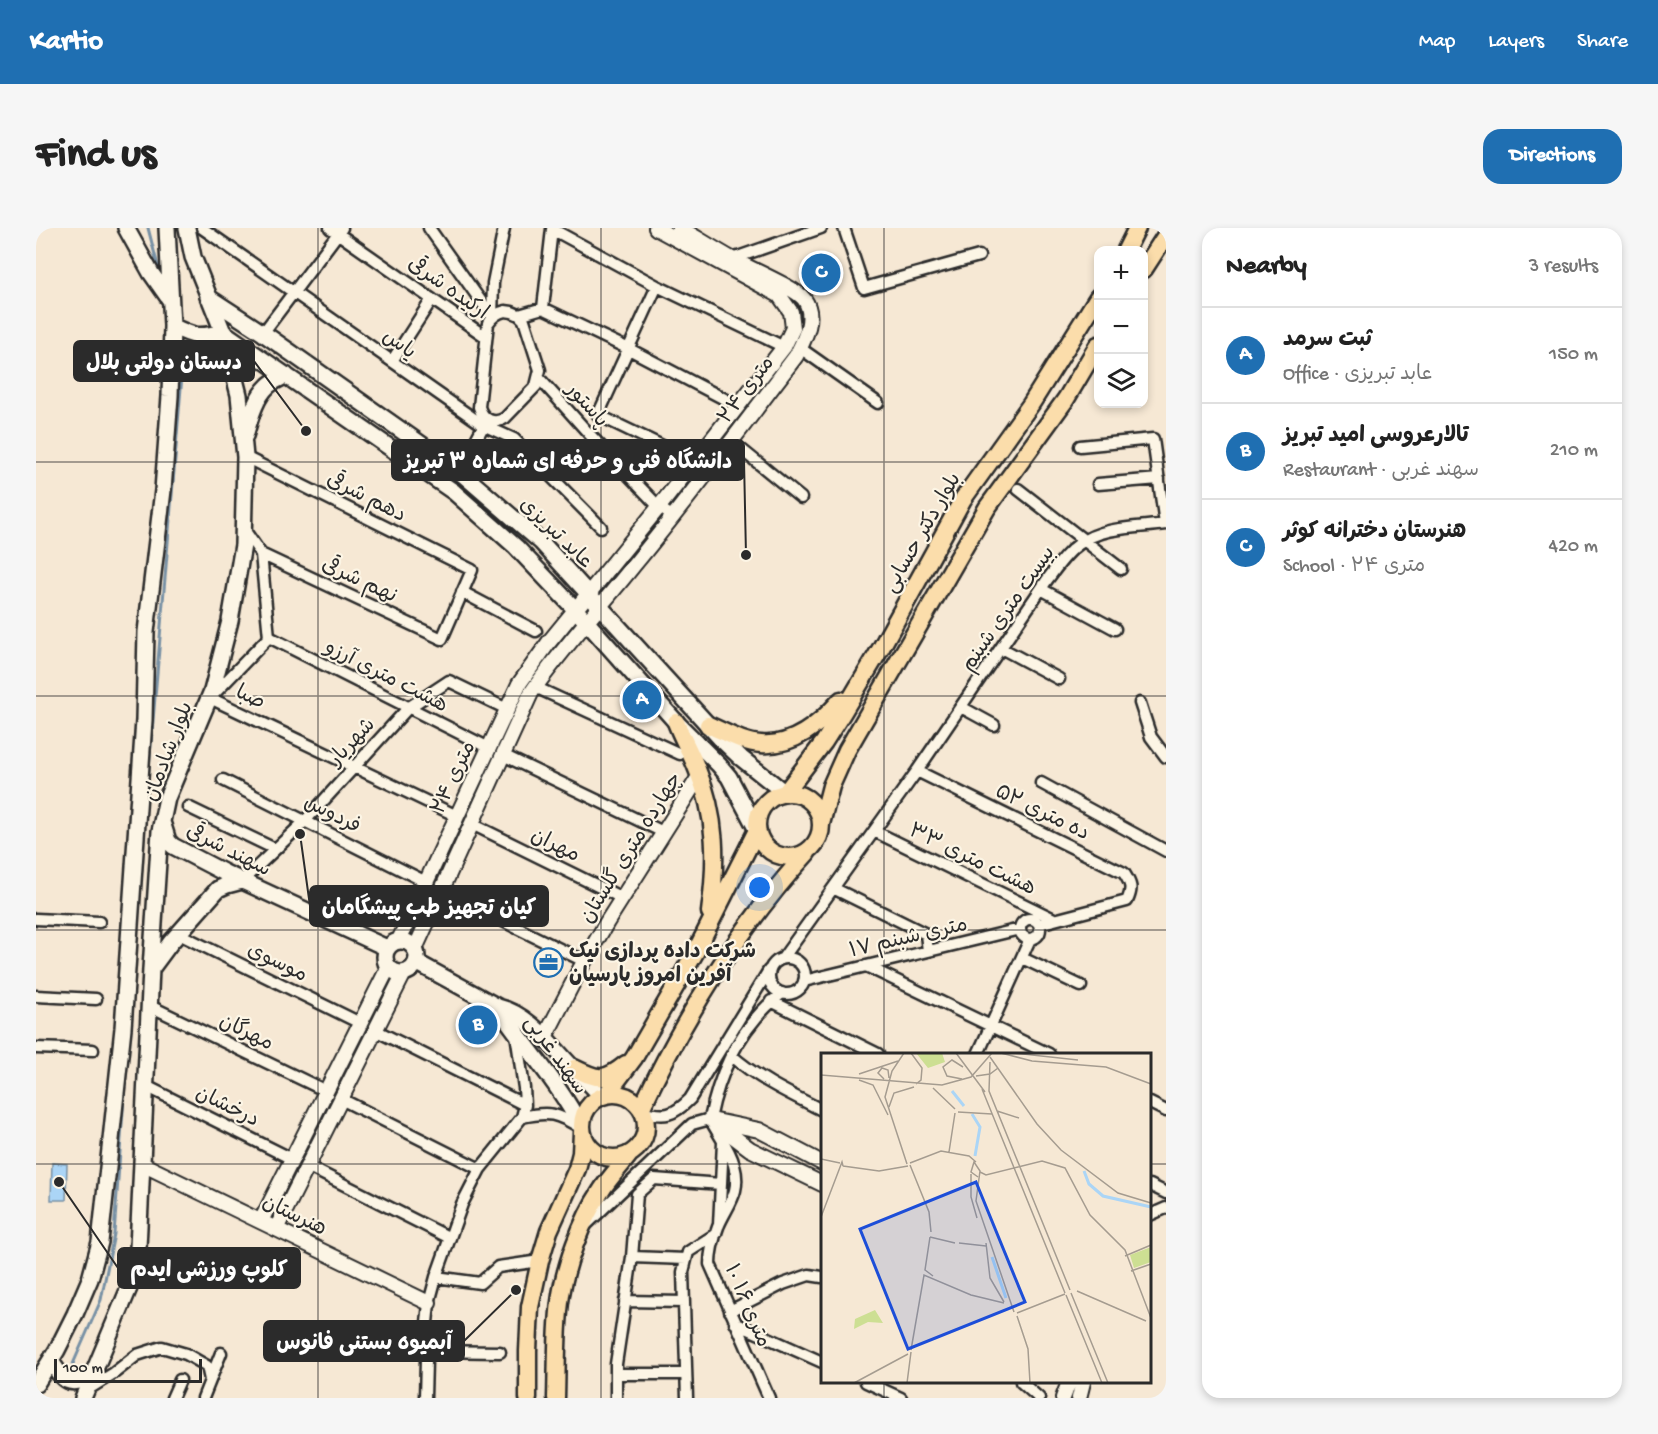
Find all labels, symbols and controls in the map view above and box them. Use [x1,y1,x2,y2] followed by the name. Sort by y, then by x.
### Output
[30,26,103,59] text: Kartio
[1419,30,1455,55] text: Map
[1488,30,1544,55] text: Layers
[1577,30,1628,55] text: Share
[1483,129,1622,184] button: Directions
[36,132,156,181] text: Find us
[1094,246,1148,408] map controls
[1094,246,1148,300] button: +
[402,250,495,327] street label: ارکیده شرقی
[802,250,840,296] pin: C
[1226,252,1307,283] text: Nearby
[1529,256,1598,279] text: 3 results
[1094,300,1148,354] button: −
[376,325,420,366] street label: یاس
[1283,328,1372,354] text: ثبت سرمد
[74,341,254,381] callout: دبستان دولتی بلال
[1240,344,1251,367] text: A
[1549,344,1598,367] text: 150 m
[86,352,242,378] text: دبستان دولتی بلال
[714,352,781,430] street label: ۲۴ متری
[1094,354,1148,408] button: layers
[1283,364,1432,387] text: Office · عابد تبریزی
[557,377,612,434] street label: پاستور
[1283,424,1469,450] text: تالارعروسی امید تبریز
[392,440,744,480] callout: دانشگاه فنی و حرفه ای شماره ۳ تبریز
[1240,440,1251,463] text: B
[1550,440,1598,463] text: 210 m
[402,447,732,477] text: دانشگاه فنی و حرفه ای شماره ۳ تبریز
[1283,460,1479,483] text: Restaurant · سهند غربی
[321,465,411,530] street label: دهم شرقی
[880,469,968,598] street label: بلوار دکتر حسابی
[513,493,596,576] street label: عابد تبریزی
[1283,520,1466,546] text: هنرستان دخترانه کوثر
[1240,536,1251,559] text: C
[1548,536,1598,559] text: 420 m
[957,542,1062,678] street label: بیست متری شبنم
[317,550,402,611] street label: نهم شرقی
[1283,556,1425,579] text: School · ۲۴ متری
[318,634,452,720] street label: هشت متری آرزو
[622,678,662,722] pin: A
[231,681,268,717] street label: صبا
[140,699,201,805] street label: بلوار شادمان
[324,714,382,774] street label: شهریار
[427,738,483,819] street label: ۲۴ متری
[574,767,689,929] street label: چهارده متری گلستان
[990,781,1093,848] street label: ده متری ۵۲
[299,791,364,841] street label: فردوس
[181,817,276,884] street label: سهند شرقی
[904,820,1039,903] street label: هشت متری ۳۳
[526,825,583,870] street label: مهران
[745,873,774,902] your location
[310,886,548,926] callout: کیان تجهیز طب پیشگامان
[322,893,536,923] text: کیان تجهیز طب پیشگامان
[847,914,970,965] street label: ۱۷ متری شبنم
[242,939,311,989] street label: موسوی
[569,941,756,990] place label: شرکت داده پردازی نیک آفرین امروز پارسیان
[532,946,564,978] office icon: شرکت داده پردازی نیک آفرین امروز پارسیان
[458,1002,498,1048] pin: B
[214,1008,278,1058] street label: مهرگان
[517,1012,591,1101] street label: سهند غربی
[821,1053,1151,1383] inset map
[191,1082,262,1134] street label: درخشان
[257,1191,330,1243] street label: هنرستان
[118,1248,300,1288] callout: کلوپ ورزشی ایدم
[130,1259,288,1285] text: کلوپ ورزشی ایدم
[717,1261,774,1352] street label: ۱۰ متری ۱۶
[264,1321,464,1361] callout: آبمیوه بستنی فانوس
[276,1329,453,1358] text: آبمیوه بستنی فانوس
[54,1356,202,1384] scale bar
[63,1360,103,1379] text: 100 m

